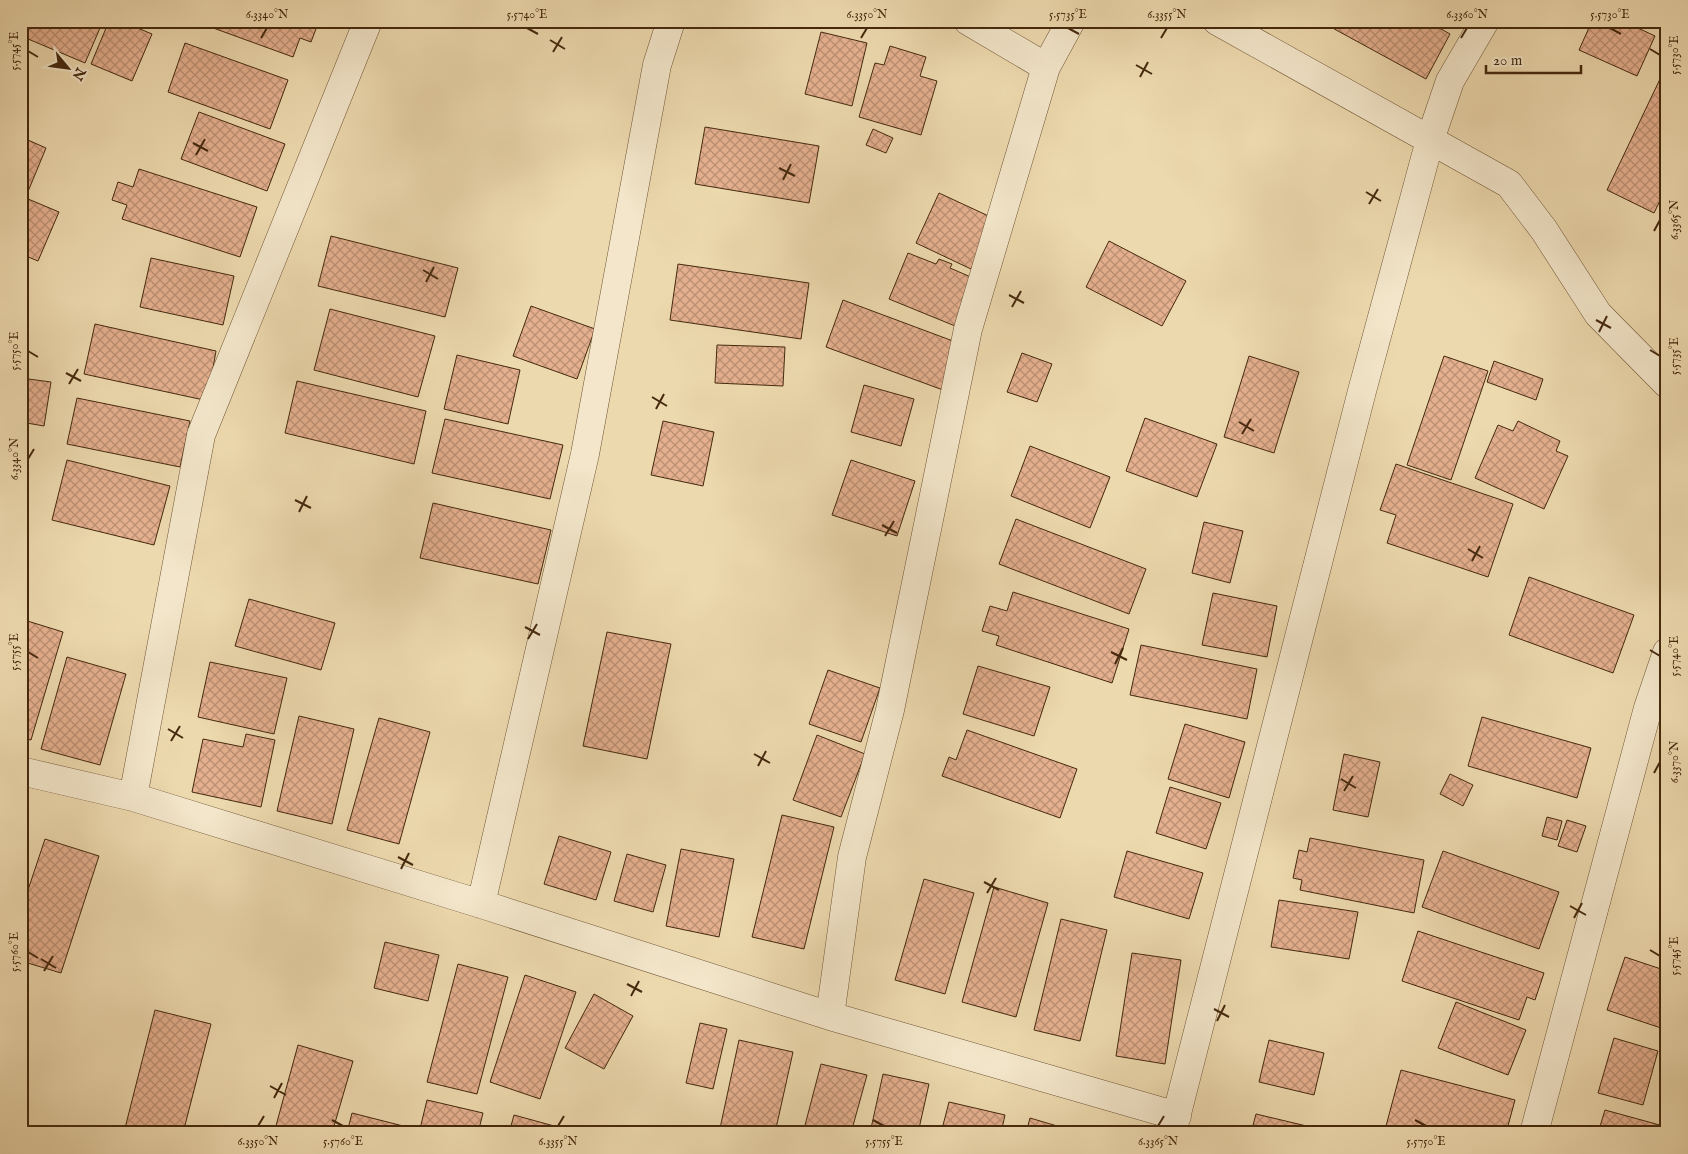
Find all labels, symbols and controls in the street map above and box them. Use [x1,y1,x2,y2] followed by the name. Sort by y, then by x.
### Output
[246,7,289,22] text: 6.3340°N
[507,7,547,22] text: 5.5740°E
[847,7,888,22] text: 6.3350°N
[1049,7,1087,22] text: 5.5735°E
[1147,7,1187,22] text: 6.3355°N
[1446,7,1488,22] text: 6.3360°N
[1590,7,1630,22] text: 5.5730°E
[7,31,22,71] text: 5.5745°E
[1667,35,1682,75] text: 5.5730°E
[42,42,92,92] north arrow
[1486,42,1580,74] scale bar
[1493,51,1523,70] text: 20 m
[68,63,90,83] text: N
[1667,199,1682,240] text: 6.3365°N
[7,331,22,371] text: 5.5750°E
[1667,337,1682,375] text: 5.5735°E
[7,437,22,480] text: 6.3340°N
[7,633,22,671] text: 5.5755°E
[1667,636,1682,676] text: 5.5740°E
[1667,740,1682,783] text: 6.3370°N
[7,932,22,972] text: 5.5760°E
[1667,936,1682,976] text: 5.5745°E
[238,1134,279,1149] text: 6.3350°N
[323,1134,363,1149] text: 5.5760°E
[538,1134,578,1149] text: 6.3355°N
[865,1134,903,1149] text: 5.5755°E
[1138,1134,1179,1149] text: 6.3365°N
[1406,1134,1446,1149] text: 5.5750°E

